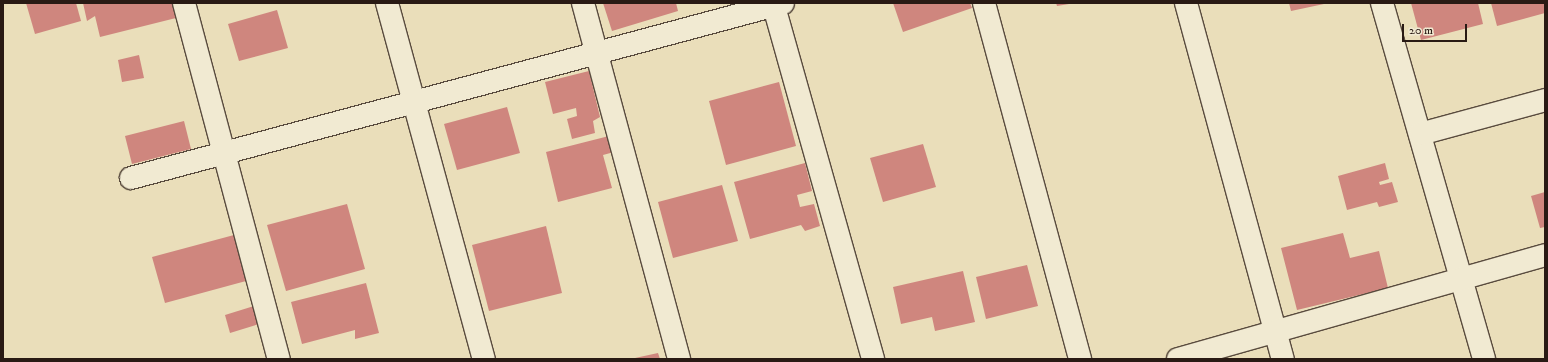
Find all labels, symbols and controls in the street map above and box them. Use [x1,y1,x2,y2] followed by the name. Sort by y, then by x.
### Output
[1404,16,1469,42] scale bar
[1409,23,1433,38] text: 20 m

